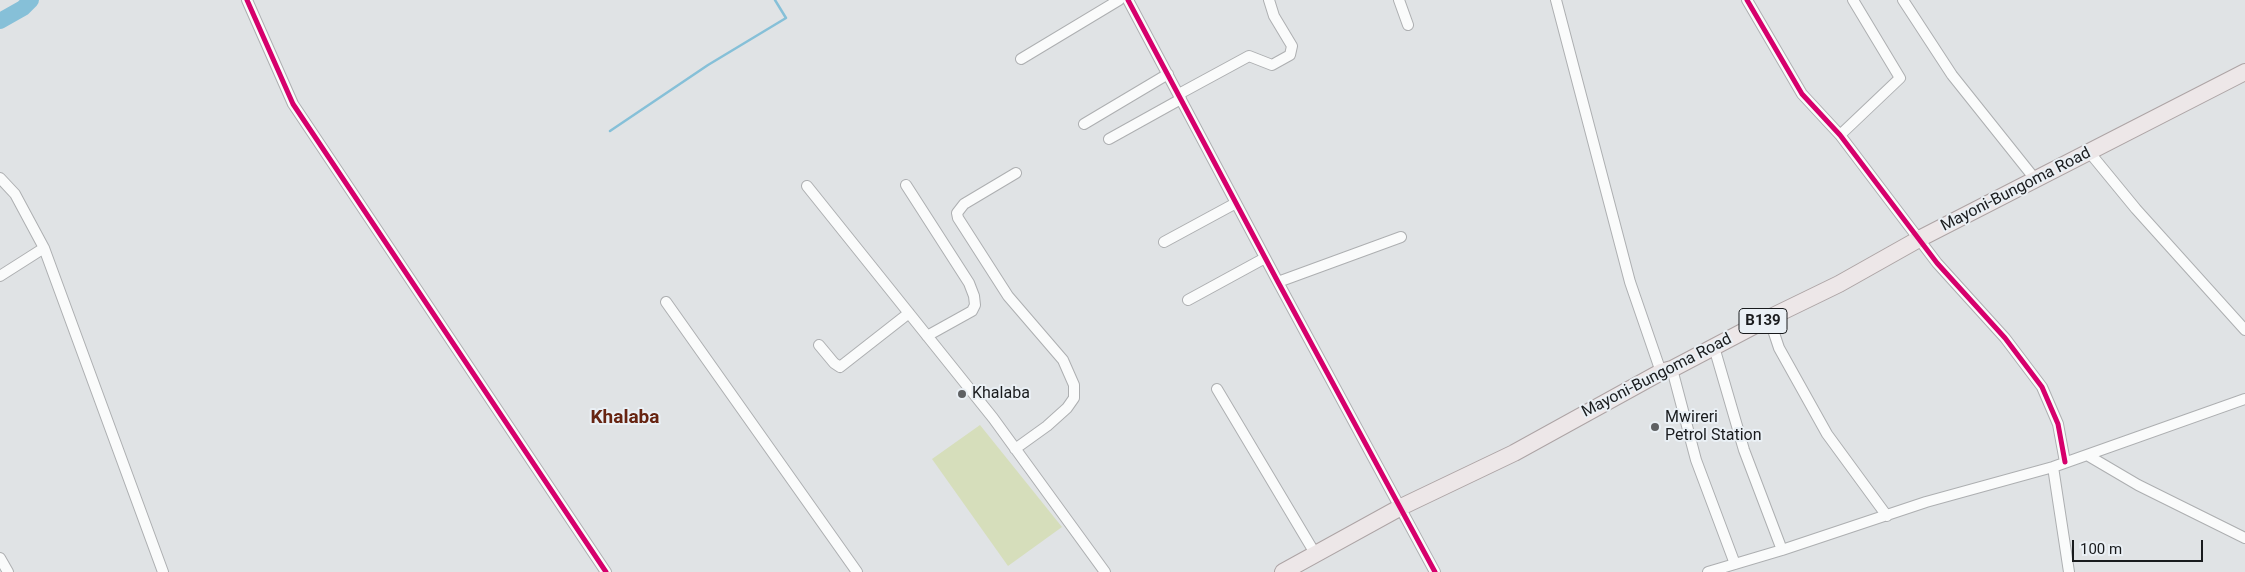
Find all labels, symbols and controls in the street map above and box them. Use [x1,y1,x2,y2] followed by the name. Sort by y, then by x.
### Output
[1938,144,2094,236] street label: Mayoni-Bungoma Road
[1739,308,1787,334] road number: B139
[1579,330,1735,422] street label: Mayoni-Bungoma Road
[972,384,1030,404] place label: Khalaba
[956,388,968,400] marker: Khalaba
[591,407,659,429] district label: Khalaba
[1665,408,1761,446] place label: Mwireri Petrol Station
[1649,421,1661,433] marker: Mwireri Petrol Station
[2075,530,2206,562] scale bar
[2080,540,2122,558] text: 100 m

